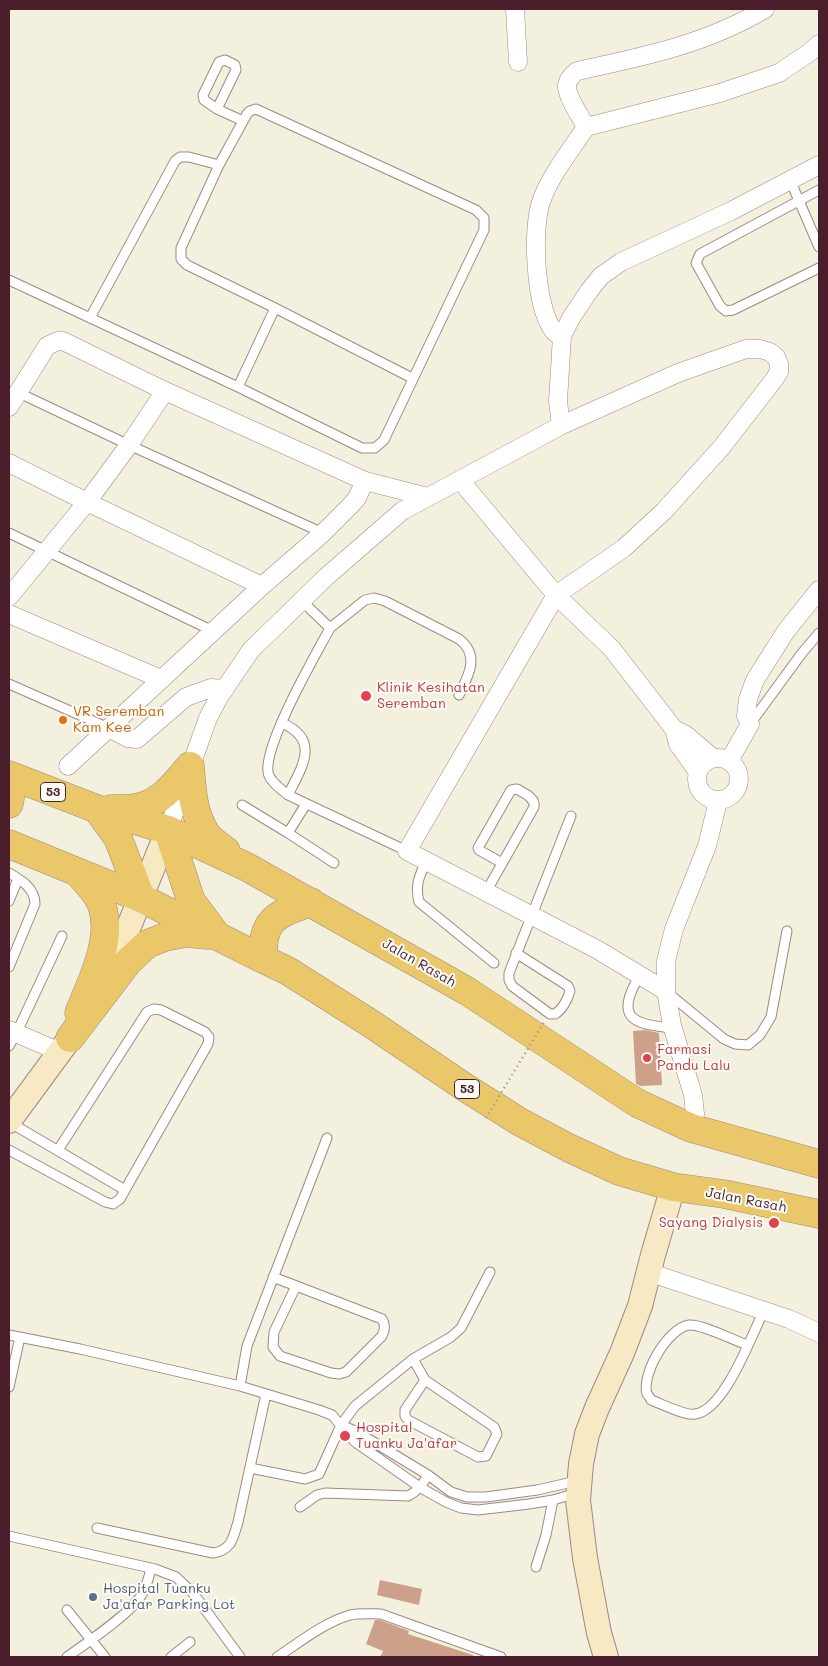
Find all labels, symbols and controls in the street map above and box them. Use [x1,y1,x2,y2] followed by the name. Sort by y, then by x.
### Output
[377,680,485,712] place label: Klinik Kesihatan Seremban
[359,689,373,703] marker: Klinik Kesihatan Seremban
[73,704,164,736] place label: VR Seremban Kam Kee
[57,714,69,726] marker: VR Seremban Kam Kee
[40,782,66,802] road number: 53
[379,935,459,991] street label: Jalan Rasah
[657,1042,730,1074] place label: Farmasi Pandu Lalu
[641,1052,653,1064] marker: Farmasi Pandu Lalu
[454,1080,480,1098] road number: 53
[704,1184,788,1216] street label: Jalan Rasah
[659,1215,763,1231] place label: Sayang Dialysis
[767,1216,781,1230] marker: Sayang Dialysis
[356,1420,457,1452] place label: Hospital Tuanku Ja'afar
[338,1429,352,1443] marker: Hospital Tuanku Ja'afar
[103,1581,235,1614] place label: Hospital Tuanku Ja'afar Parking Lot
[87,1591,99,1603] marker: Hospital Tuanku Ja'afar Parking Lot

